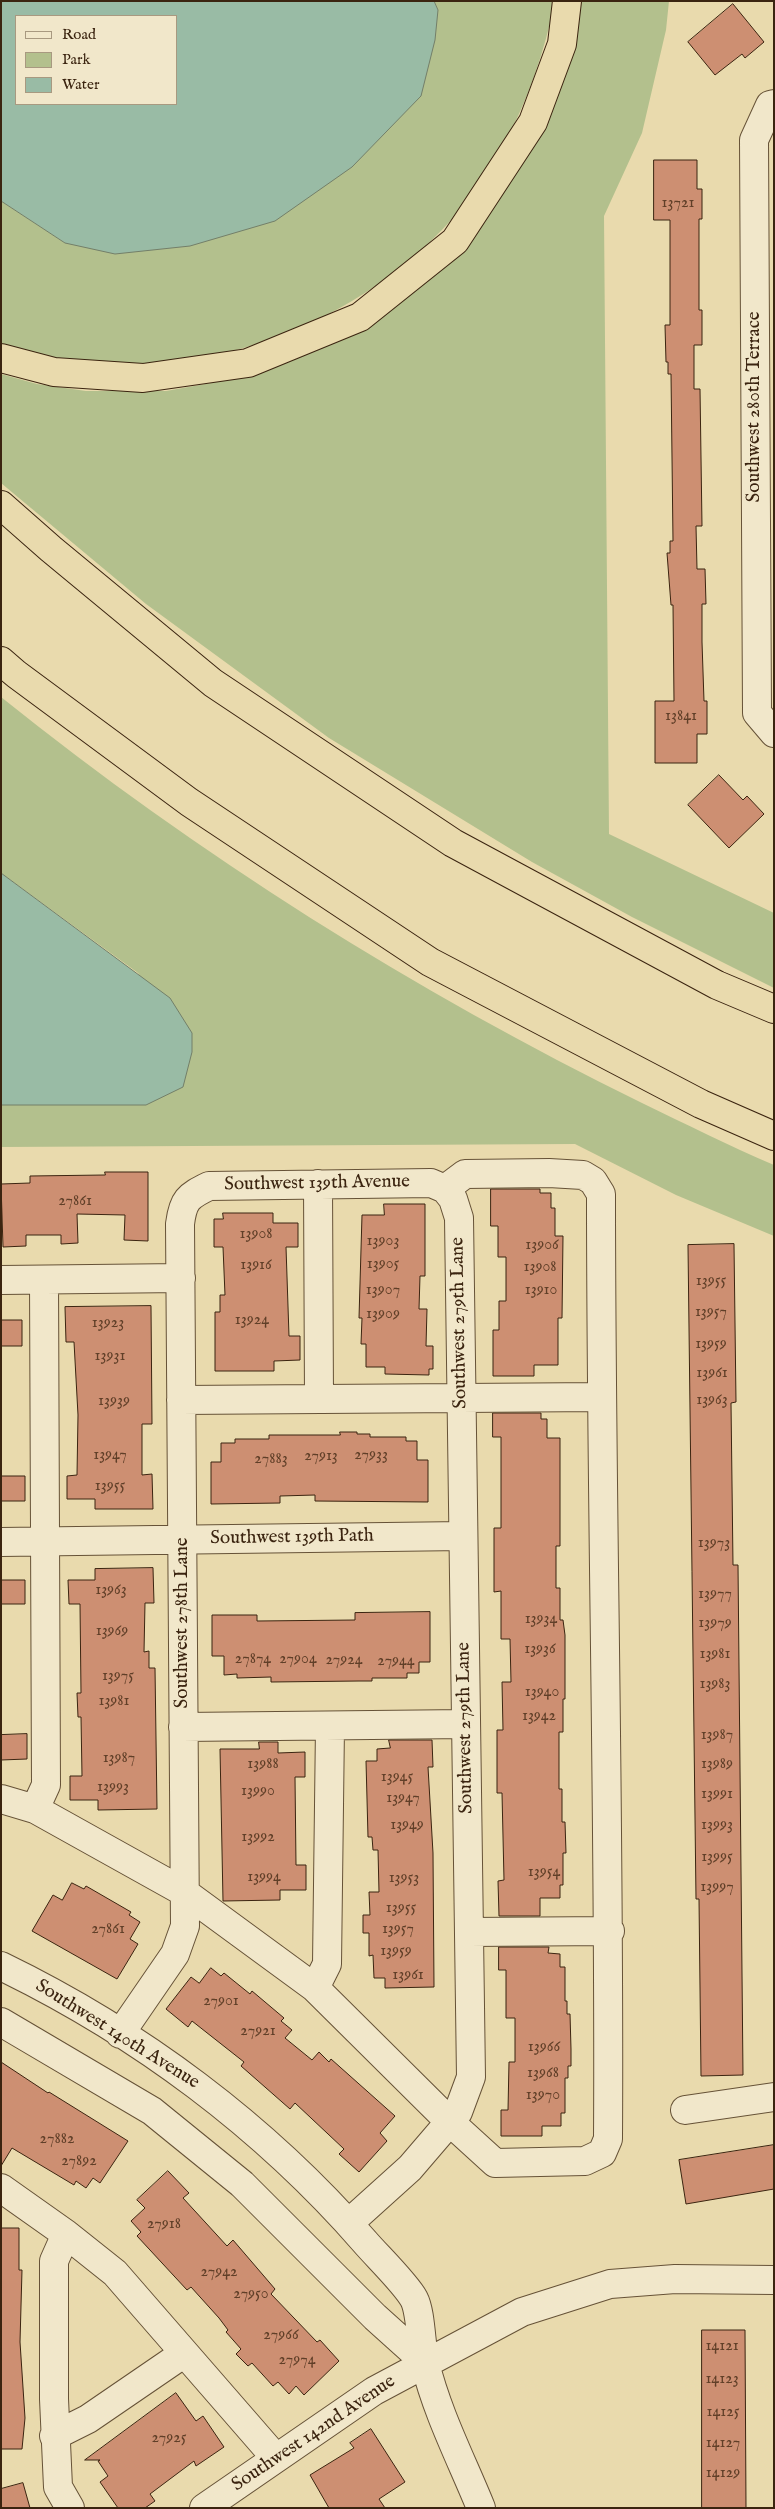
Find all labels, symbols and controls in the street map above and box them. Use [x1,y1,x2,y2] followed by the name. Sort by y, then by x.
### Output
[15,15,178,105] legend
[62,25,96,44] text: Road
[62,50,91,69] text: Park
[62,75,99,94] text: Water
[662,194,694,214] house number: 13721
[744,311,766,503] street label: Southwest 280th Terrace
[665,707,697,727] house number: 13841
[224,1171,410,1197] street label: Southwest 139th Avenue
[58,1192,92,1212] house number: 27861
[239,1225,273,1245] house number: 13908
[367,1232,399,1252] house number: 13903
[525,1236,559,1256] house number: 13906
[447,1237,473,1409] street label: Southwest 279th Lane
[367,1255,399,1275] house number: 13905
[240,1256,272,1276] house number: 13916
[523,1258,557,1278] house number: 13908
[696,1272,726,1292] house number: 13955
[366,1281,400,1301] house number: 13907
[525,1281,557,1301] house number: 13910
[695,1303,727,1323] house number: 13957
[366,1305,400,1325] house number: 13909
[235,1311,269,1331] house number: 13924
[92,1314,124,1334] house number: 13923
[695,1335,727,1355] house number: 13959
[95,1347,125,1367] house number: 13931
[696,1364,728,1384] house number: 13961
[696,1391,728,1411] house number: 13963
[98,1392,130,1412] house number: 13939
[93,1446,127,1466] house number: 13947
[354,1446,388,1466] house number: 27933
[304,1447,338,1467] house number: 27913
[254,1450,288,1470] house number: 27883
[95,1477,125,1497] house number: 13955
[210,1525,374,1551] street label: Southwest 139th Path
[698,1534,730,1554] house number: 13973
[172,1538,194,1708] street label: Southwest 278th Lane
[95,1581,127,1601] house number: 13963
[698,1585,732,1605] house number: 13977
[525,1610,557,1630] house number: 13934
[698,1614,732,1634] house number: 13979
[96,1622,128,1642] house number: 13969
[524,1640,556,1660] house number: 13936
[453,1642,479,1814] street label: Southwest 279th Lane
[699,1645,731,1665] house number: 13981
[235,1650,271,1670] house number: 27874
[279,1650,317,1670] house number: 27904
[325,1651,363,1671] house number: 27924
[377,1652,415,1672] house number: 27944
[102,1667,134,1687] house number: 13975
[699,1675,731,1695] house number: 13983
[525,1683,559,1703] house number: 13940
[98,1692,130,1712] house number: 13981
[522,1707,556,1727] house number: 13942
[701,1726,733,1746] house number: 13987
[103,1749,135,1769] house number: 13987
[247,1755,279,1775] house number: 13988
[701,1755,733,1775] house number: 13989
[381,1768,413,1788] house number: 13945
[97,1778,129,1798] house number: 13993
[241,1782,275,1802] house number: 13990
[701,1785,733,1805] house number: 13991
[386,1789,420,1809] house number: 13947
[390,1816,424,1836] house number: 13949
[701,1816,733,1836] house number: 13993
[241,1828,275,1848] house number: 13992
[701,1848,733,1868] house number: 13995
[528,1863,560,1883] house number: 13954
[247,1868,281,1888] house number: 13994
[389,1869,419,1889] house number: 13953
[700,1878,734,1898] house number: 13997
[386,1899,416,1919] house number: 13955
[91,1920,125,1940] house number: 27861
[382,1920,414,1940] house number: 13957
[380,1942,412,1962] house number: 13959
[392,1966,424,1986] house number: 13961
[31,1975,203,2095] street label: Southwest 140th Avenue
[203,1992,239,2012] house number: 27901
[240,2022,276,2042] house number: 27921
[528,2038,560,2058] house number: 13966
[527,2064,559,2084] house number: 13968
[526,2086,560,2106] house number: 13970
[40,2130,74,2150] house number: 27882
[61,2152,97,2172] house number: 27892
[147,2215,181,2235] house number: 27918
[200,2263,238,2283] house number: 27942
[233,2285,269,2305] house number: 27950
[263,2326,299,2346] house number: 27966
[705,2337,739,2357] house number: 14121
[278,2351,316,2371] house number: 27974
[705,2370,739,2390] house number: 14123
[228,2371,400,2497] street label: Southwest 142nd Avenue
[706,2403,740,2423] house number: 14125
[151,2429,187,2449] house number: 27925
[706,2434,740,2454] house number: 14127
[706,2464,740,2484] house number: 14129

